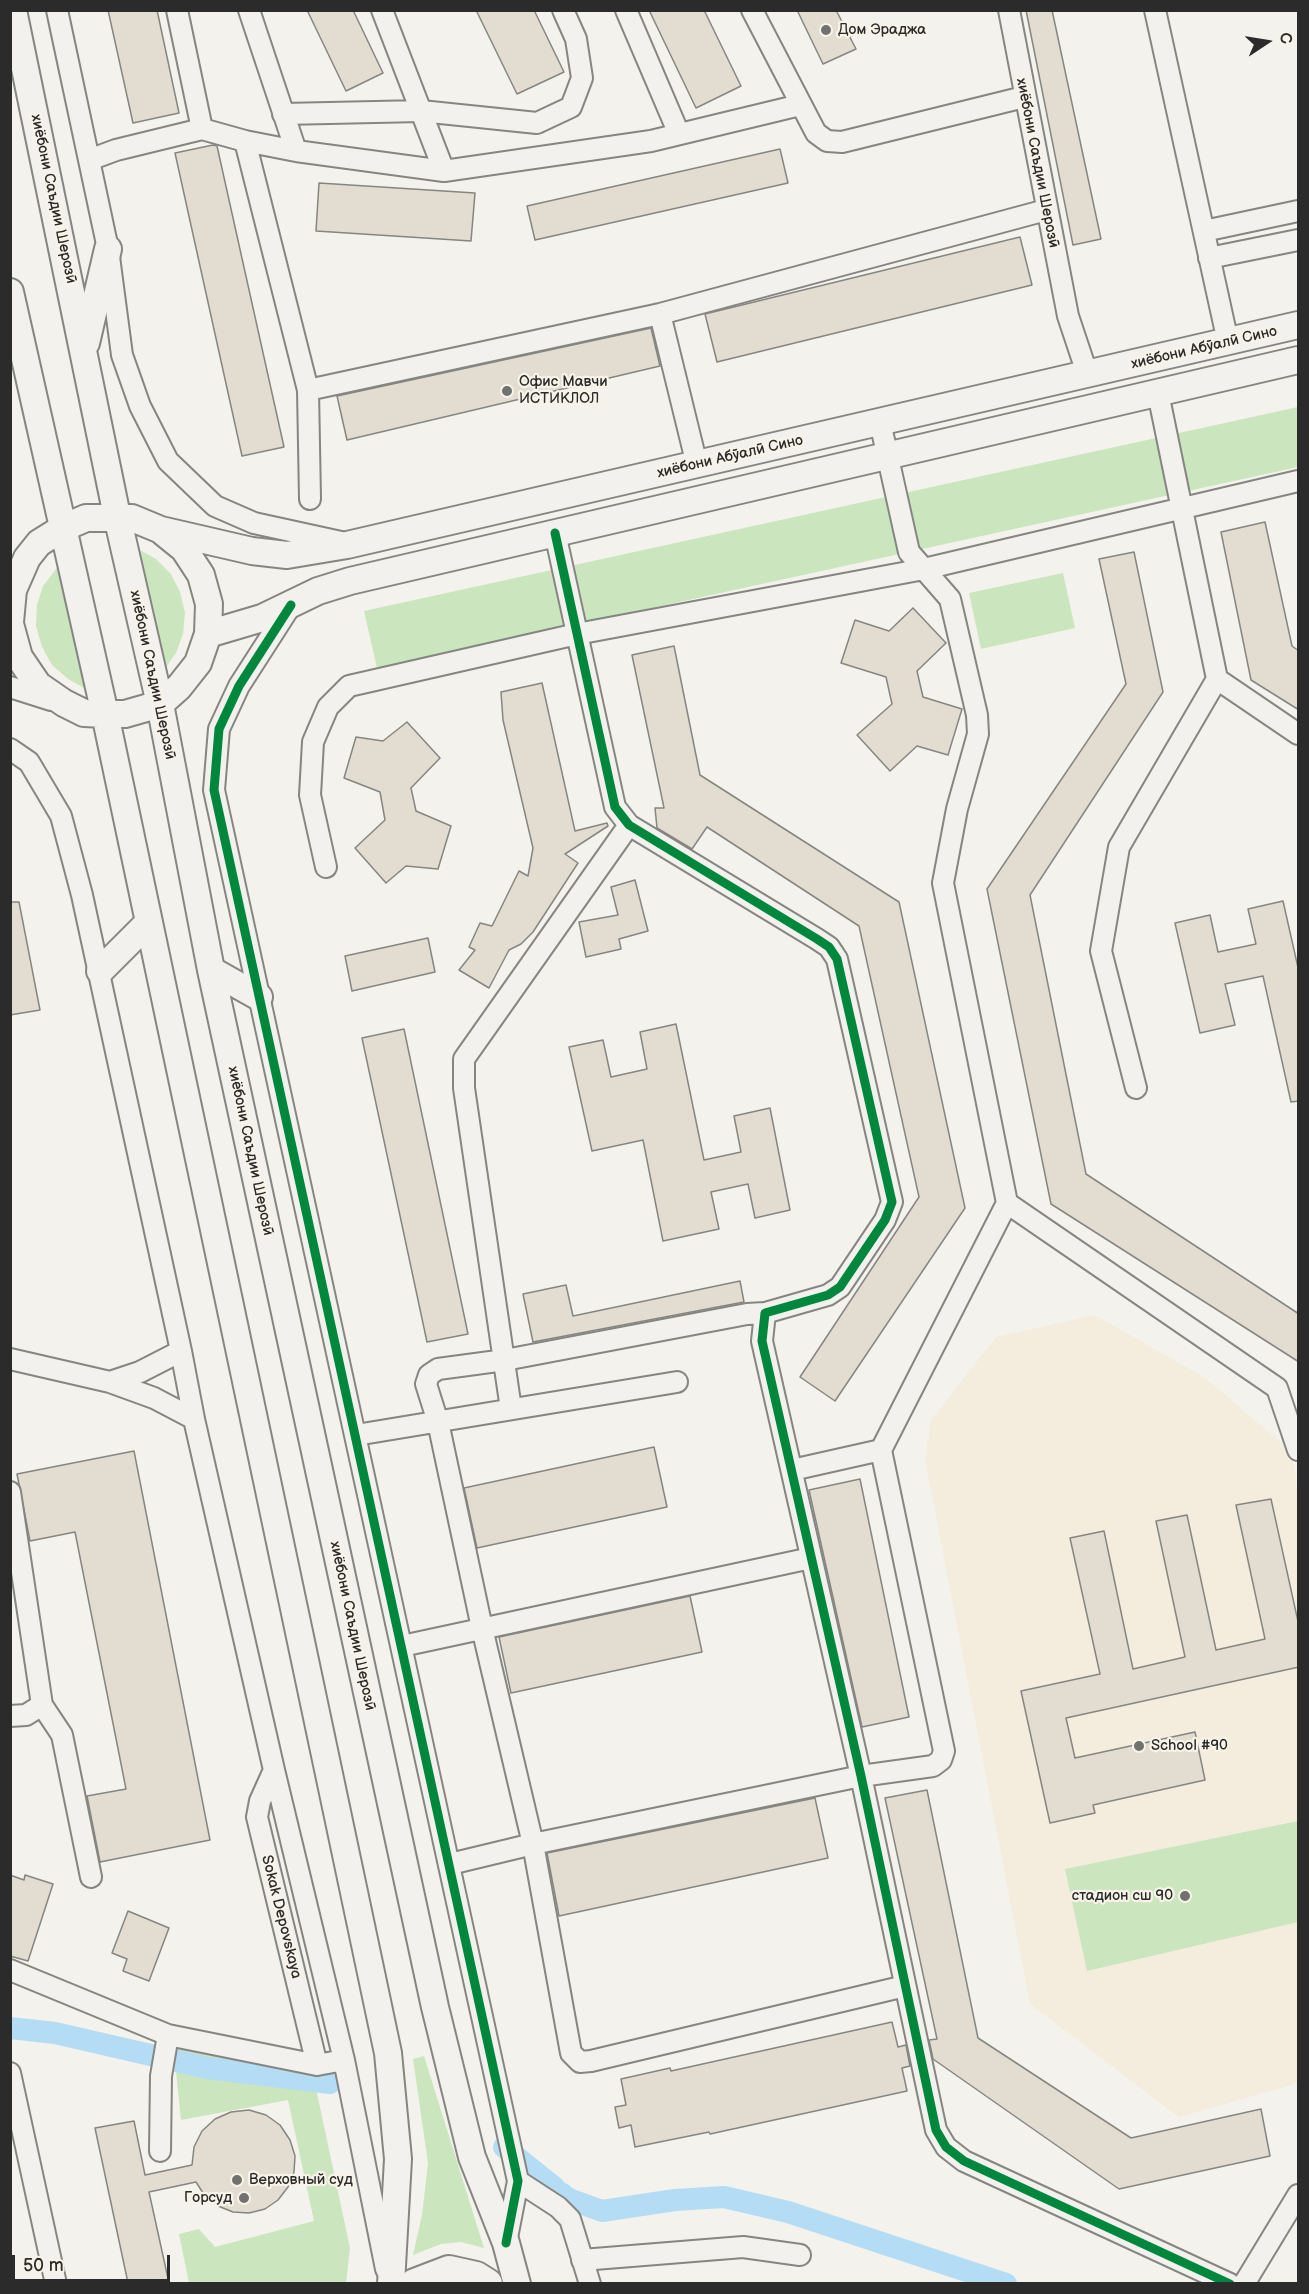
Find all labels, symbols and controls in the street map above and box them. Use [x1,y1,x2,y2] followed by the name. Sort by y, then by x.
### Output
[1237,12,1297,72] north arrow
[838,21,926,39] place label: Дом Эраджа
[819,23,833,37] marker: Дом Эраджа
[1275,31,1296,46] text: С
[1012,77,1062,249] street label: хиёбони Саъдии Шерозӣ
[26,113,80,285] street label: хиёбони Саъдии Шерозӣ
[1129,322,1279,374] street label: хиёбони Абӯалӣ Сино
[519,373,607,408] place label: Офис Мавчи ИСТИКЛОЛ
[500,384,514,398] marker: Офис Мавчи ИСТИКЛОЛ
[655,431,805,483] street label: хиёбони Абӯалӣ Сино
[125,589,179,761] street label: хиёбони Саъдии Шерозӣ
[223,1065,277,1237] street label: хиёбони Саъдии Шерозӣ
[325,1540,379,1712] street label: хиёбони Саъдии Шерозӣ
[1151,1737,1228,1755] place label: School #90
[1132,1739,1146,1753] marker: School #90
[257,1853,305,1981] street label: Sokak Depovskaya
[1072,1887,1173,1905] place label: стадион сш 90
[1178,1889,1192,1903] marker: стадион сш 90
[249,2171,353,2189] place label: Верховный суд
[230,2173,244,2187] marker: Верховный суд
[184,2189,232,2207] place label: Горсуд
[237,2191,251,2205] marker: Горсуд
[15,2243,172,2281] scale bar
[23,2255,64,2276] text: 50 m

